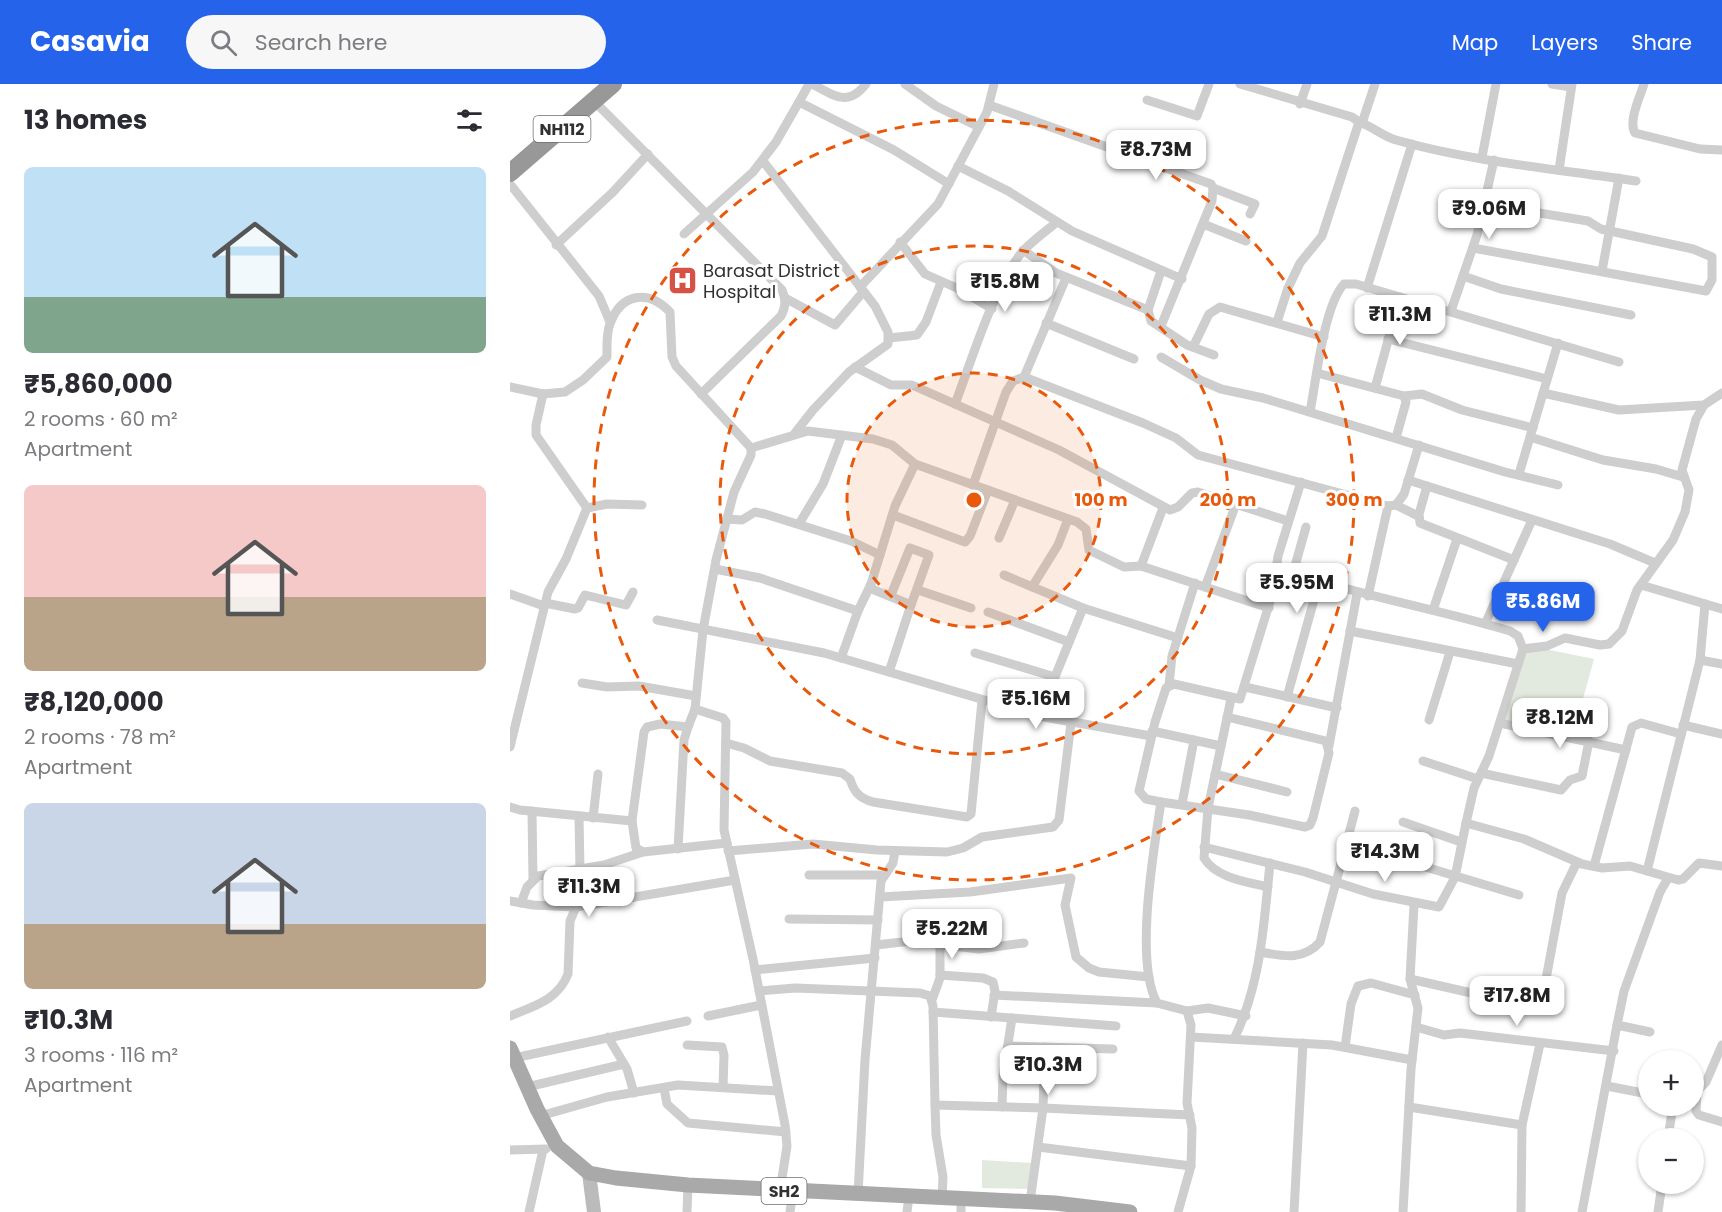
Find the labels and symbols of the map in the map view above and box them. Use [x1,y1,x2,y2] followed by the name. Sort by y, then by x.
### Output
[533,116,590,142] road number: NH112
[1107,130,1205,181] pin: ₹8.73M
[1440,189,1538,240] pin: ₹9.06M
[703,258,840,304] place label: Barasat District Hospital
[956,262,1054,313] pin: ₹15.8M
[666,265,698,297] hospital icon: Barasat District Hospital
[1351,295,1449,346] pin: ₹11.3M
[1074,487,1128,512] text: 100 m
[1200,487,1256,512] text: 200 m
[1325,487,1383,512] text: 300 m
[964,490,984,510] centre of rings
[1248,563,1346,614] pin: ₹5.95M
[1494,582,1592,633] pin: ₹5.86M
[987,679,1085,730] pin: ₹5.16M
[1511,698,1609,749] pin: ₹8.12M
[1336,832,1434,883] pin: ₹14.3M
[540,867,638,918] pin: ₹11.3M
[903,909,1001,960] pin: ₹5.22M
[1468,976,1566,1027] pin: ₹17.8M
[999,1045,1097,1096] pin: ₹10.3M
[762,1178,806,1204] road number: SH2

